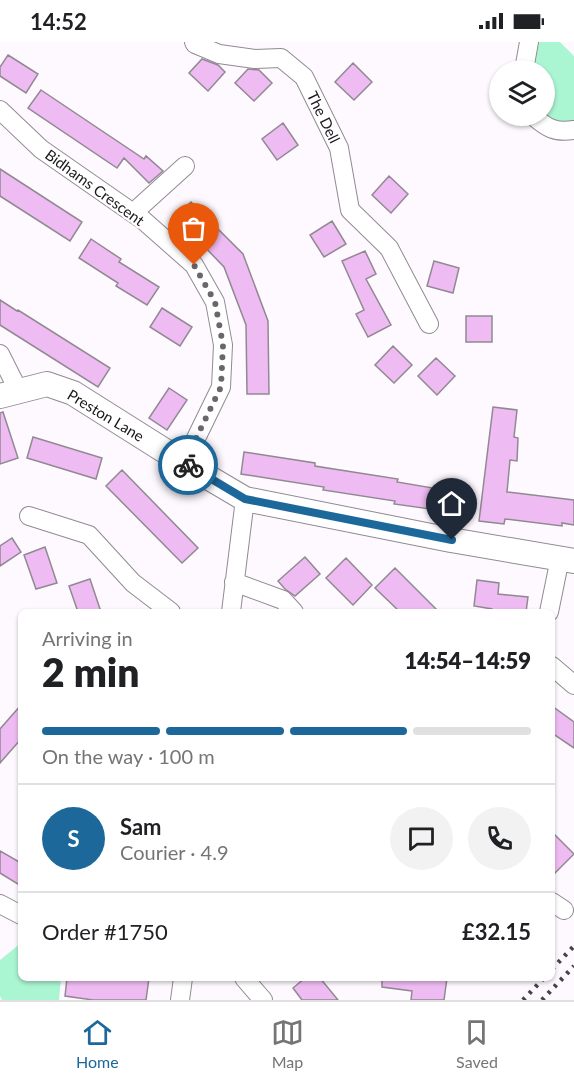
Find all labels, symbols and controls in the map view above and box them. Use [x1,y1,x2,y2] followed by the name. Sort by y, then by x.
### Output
[30,8,87,35] text: 14:52
[489,60,555,126] map controls
[489,60,555,126] button: layers
[304,88,344,146] street label: The Dell
[42,145,149,229] street label: Bidhams Crescent
[168,203,219,265] pin
[177,212,210,245] icon: bag
[65,385,148,445] street label: Preston Lane
[158,435,218,495] courier
[172,449,205,482] icon: bike
[426,478,477,540] pin
[435,487,468,520] icon: home
[42,626,133,650] text: Arriving in
[405,647,531,674] text: 14:54–14:59
[42,649,139,695] text: 2 min
[42,744,215,768] text: On the way · 100 m
[390,807,453,870] button: chat
[468,807,531,870] button: phone
[120,813,162,840] text: Sam
[67,825,80,852] text: S
[120,840,229,864] text: Courier · 4.9
[42,918,168,945] text: Order #1750
[462,918,531,945] text: £32.15
[76,1016,119,1071] tab: Home
[271,1016,304,1071] tab: Map
[456,1016,498,1071] tab: Saved

